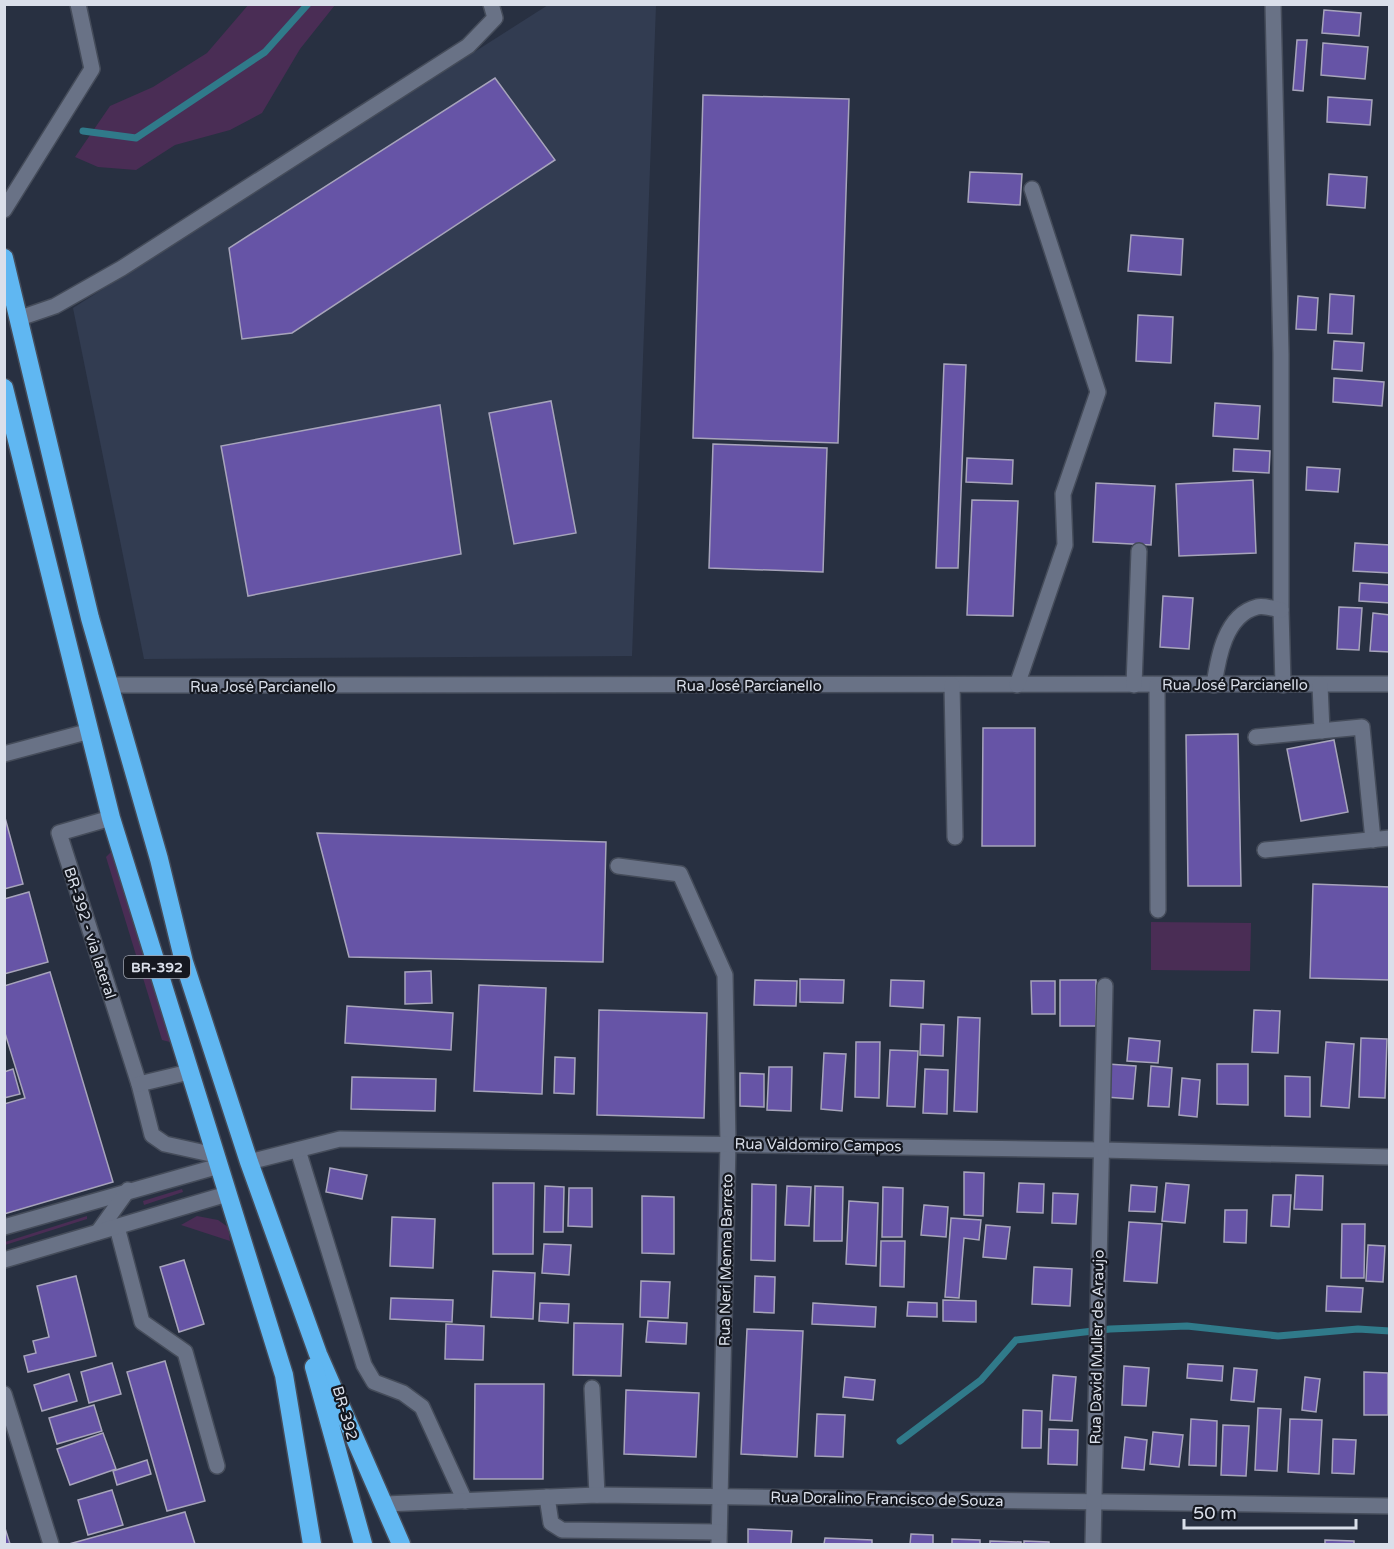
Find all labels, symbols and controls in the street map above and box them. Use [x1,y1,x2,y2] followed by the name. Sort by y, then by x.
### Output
[1162,676,1308,694] street label: Rua José Parcianello
[676,677,822,695] street label: Rua José Parcianello
[190,678,336,696] street label: Rua José Parcianello
[60,865,120,1001] street label: BR-392 - via lateral
[124,956,190,978] road number: BR-392
[734,1135,902,1155] street label: Rua Valdomiro Campos
[715,1174,737,1346] street label: Rua Neri Menna Barreto
[1086,1249,1108,1445] street label: Rua David Muller de Araujo
[329,1384,361,1442] street label: BR-392
[770,1488,1004,1510] street label: Rua Doralino Francisco de Souza
[1184,1492,1356,1530] scale bar
[1193,1502,1237,1524] text: 50 m

